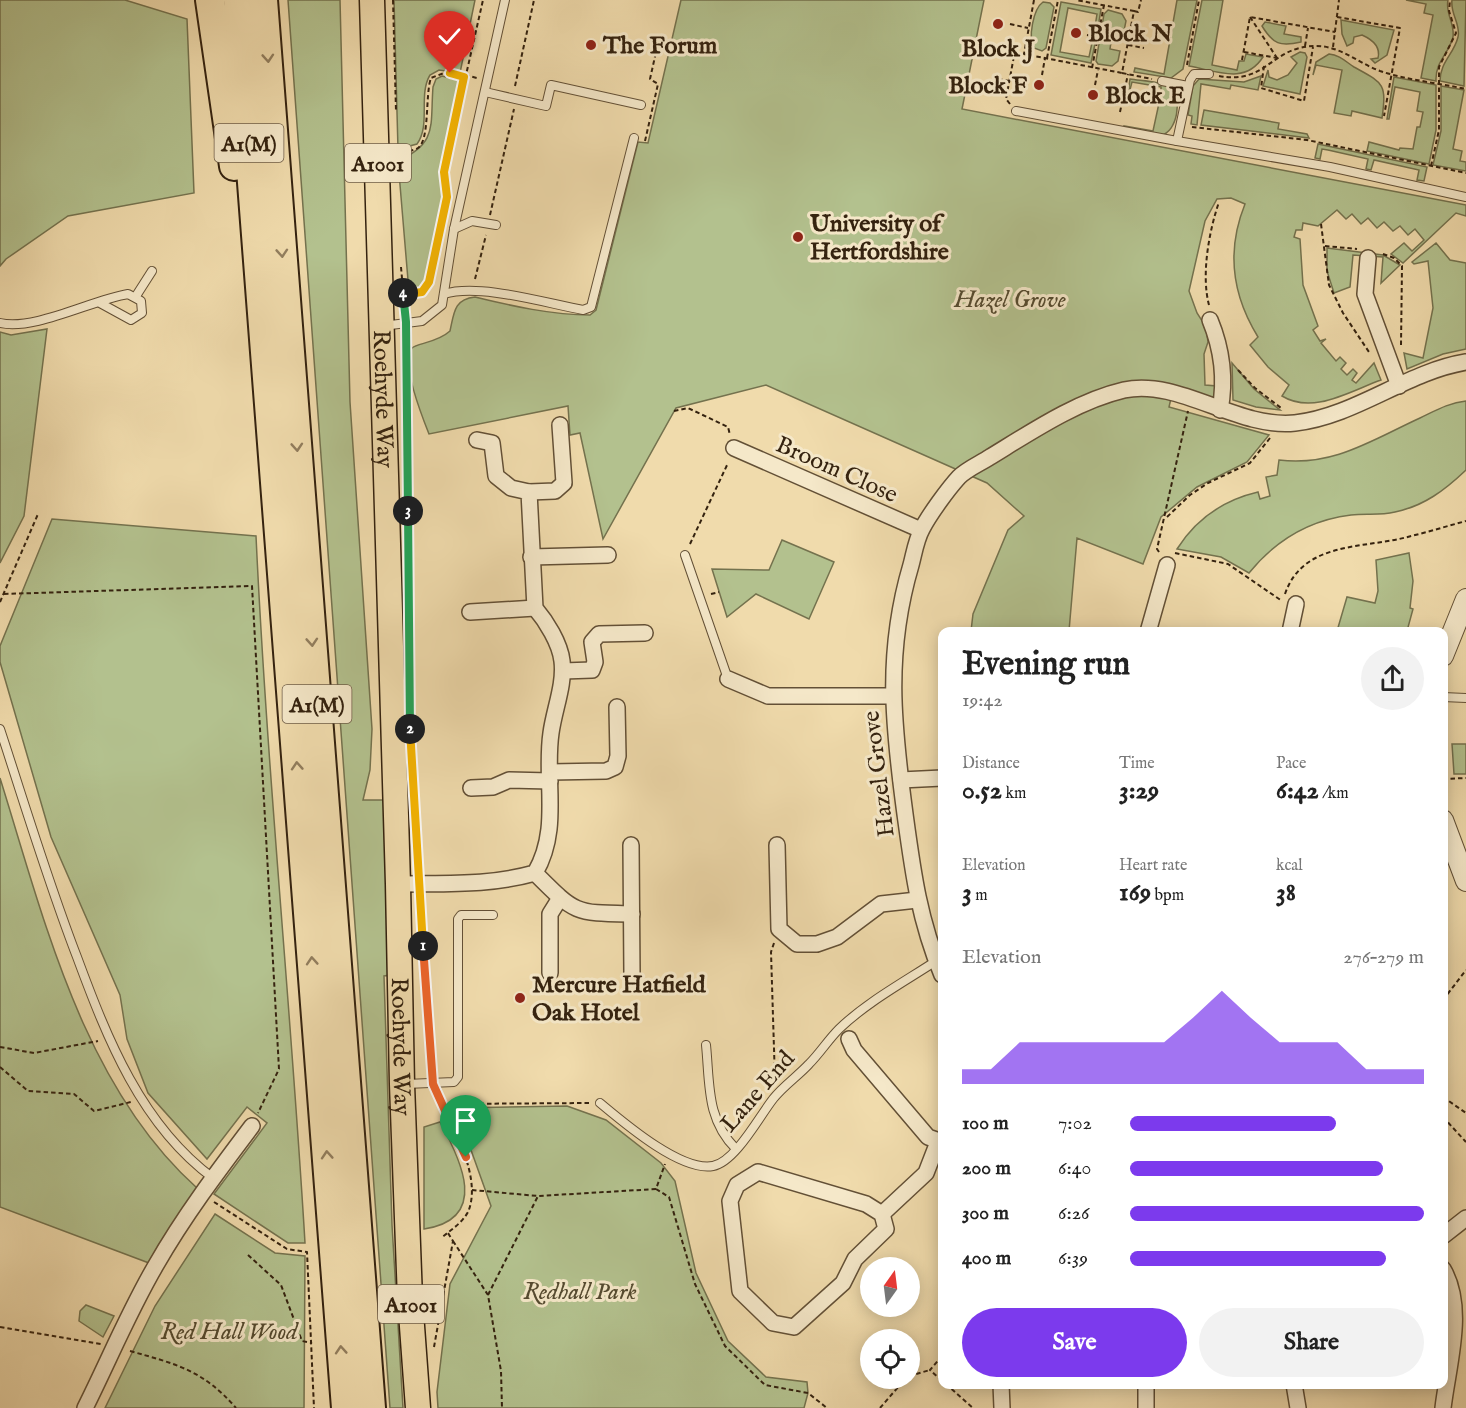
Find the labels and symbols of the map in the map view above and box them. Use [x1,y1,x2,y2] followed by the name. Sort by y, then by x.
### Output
[424,11,475,73] pin
[991,17,1005,31] marker: Block J
[1088,19,1173,50] place label: Block N
[1069,26,1083,40] marker: Block N
[602,31,718,62] place label: The Forum
[961,34,1035,65] place label: Block J
[584,38,598,52] marker: The Forum
[261,54,274,63] one-way arrow
[948,71,1028,102] place label: Block F
[1032,78,1046,92] marker: Block F
[1105,81,1186,112] place label: Block E
[1086,88,1100,102] marker: Block E
[214,124,284,162] road number: A1(M)
[345,144,411,182] road number: A1001
[809,209,949,268] place label: University of Hertfordshire
[791,230,805,244] marker: University of Hertfordshire
[276,248,289,257] one-way arrow
[388,278,418,308] pin: 4
[953,285,1066,316] park label: Hazel Grove
[365,329,400,469] street label: Roehyde Way
[771,430,902,511] street label: Broom Close
[290,443,303,452] one-way arrow
[393,496,423,526] pin: 3
[305,637,318,646] one-way arrow
[282,685,352,723] road number: A1(M)
[856,709,903,839] street label: Hazel Grove
[395,714,425,744] pin: 2
[291,762,304,771] one-way arrow
[408,931,438,961] pin: 1
[306,956,319,965] one-way arrow
[532,970,707,1029] place label: Mercure Hatfield Oak Hotel
[383,977,417,1117] street label: Roehyde Way
[513,991,527,1005] marker: Mercure Hatfield Oak Hotel
[714,1044,802,1139] street label: Lane End
[440,1095,491,1157] pin
[321,1151,334,1160] one-way arrow
[860,1257,920,1317] north arrow
[523,1277,637,1308] park label: Redhall Park
[378,1285,444,1323] road number: A1001
[160,1317,299,1348] park label: Red Hall Wood
[335,1345,348,1354] one-way arrow

